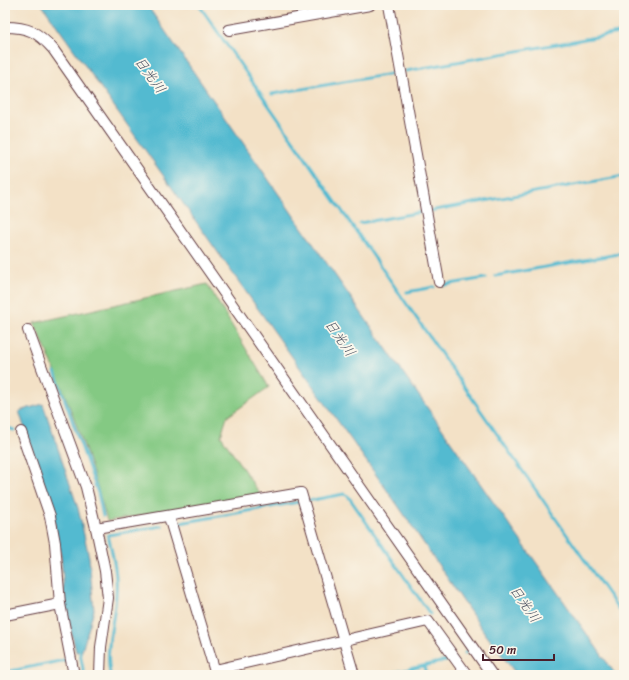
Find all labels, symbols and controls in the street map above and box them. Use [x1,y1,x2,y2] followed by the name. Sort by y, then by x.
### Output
[128,51,172,99] water label: 日光川
[318,314,362,362] water label: 日光川
[503,580,547,628] water label: 日光川
[483,636,554,662] scale bar
[489,639,516,661] text: 50 m

